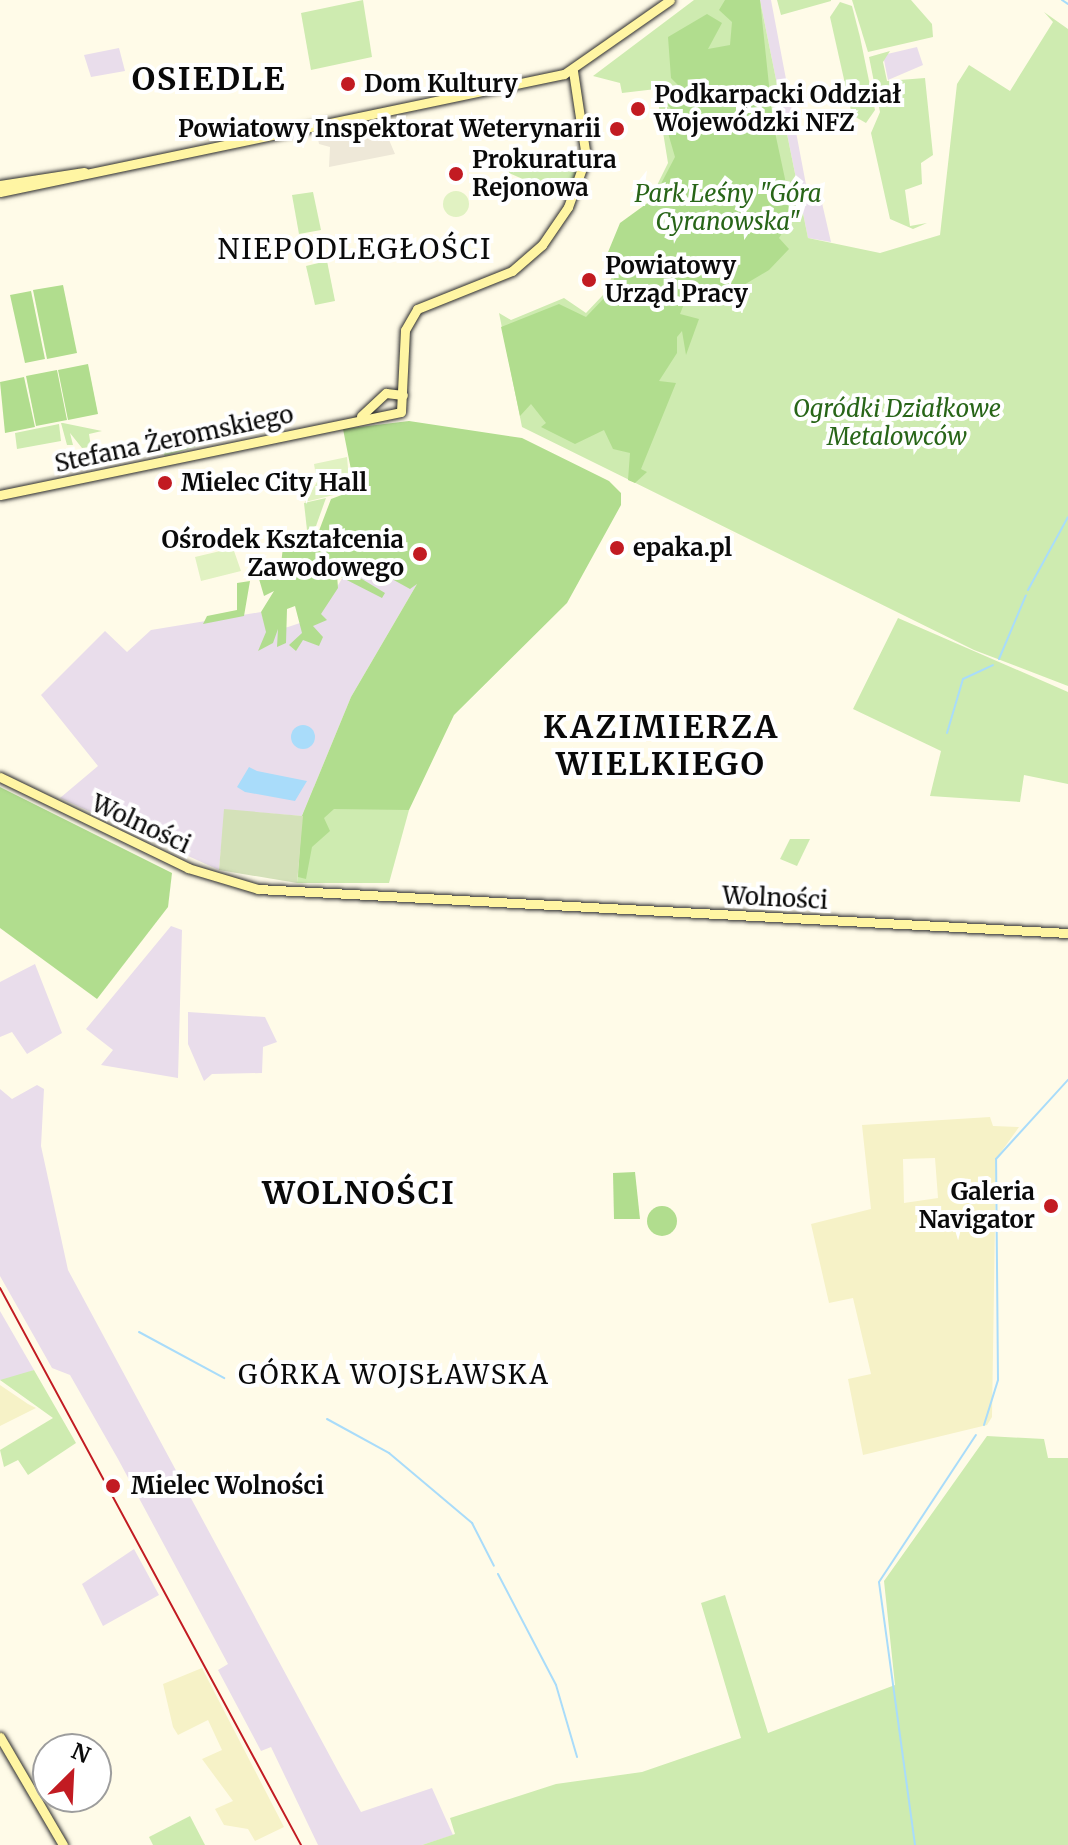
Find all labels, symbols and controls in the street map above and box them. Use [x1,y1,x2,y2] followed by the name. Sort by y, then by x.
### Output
[132,60,286,98] district label: OSIEDLE
[364,70,518,98] place label: Dom Kultury
[339,75,357,93] marker: Dom Kultury
[654,81,901,137] place label: Podkarpacki Oddział Wojewódzki NFZ
[629,100,647,118] marker: Podkarpacki Oddział Wojewódzki NFZ
[178,115,601,143] place label: Powiatowy Inspektorat Weterynarii
[608,120,626,138] marker: Powiatowy Inspektorat Weterynarii
[472,146,617,202] place label: Prokuratura Rejonowa
[447,165,465,183] marker: Prokuratura Rejonowa
[634,180,822,236] park label: Park Leśny "Góra Cyranowska"
[217,232,493,266] district label: NIEPODLEGŁOŚCI
[605,252,748,308] place label: Powiatowy Urząd Pracy
[580,271,598,289] marker: Powiatowy Urząd Pracy
[793,395,1001,451] park label: Ogródki Działkowe Metalowców
[52,400,296,478] street label: Stefana Żeromskiego
[181,469,367,497] place label: Mielec City Hall
[156,474,174,492] marker: Mielec City Hall
[161,526,404,582] place label: Ośrodek Kształcenia Zawodowego
[633,534,732,562] place label: epaka.pl
[608,539,626,557] marker: epaka.pl
[411,545,429,563] marker: Ośrodek Kształcenia Zawodowego
[543,709,779,784] district label: KAZIMIERZA WIELKIEGO
[87,789,195,859] street label: Wolności
[721,881,829,915] street label: Wolności
[262,1174,456,1212] district label: WOLNOŚCI
[919,1178,1035,1234] place label: Galeria Navigator
[1042,1197,1060,1215] marker: Galeria Navigator
[238,1359,550,1391] district label: GÓRKA WOJSŁAWSKA
[131,1472,324,1500] place label: Mielec Wolności
[102,1475,124,1497] marker: Mielec Wolności
[32,1733,112,1813] north arrow
[67,1737,95,1769] text: N

